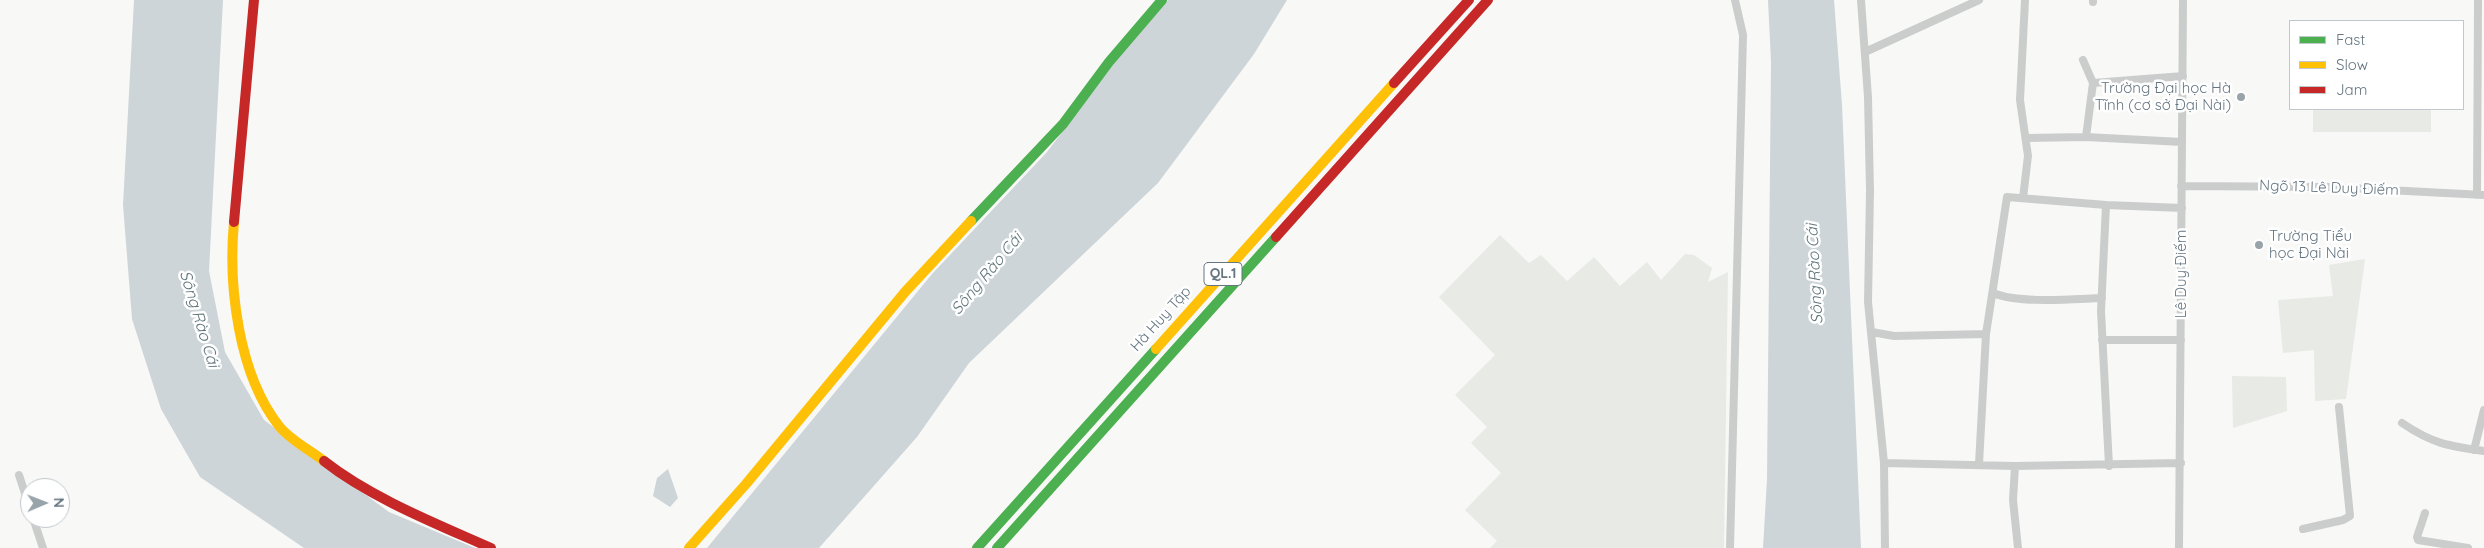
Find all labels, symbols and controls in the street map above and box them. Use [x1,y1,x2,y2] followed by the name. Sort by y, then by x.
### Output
[2289,20,2464,110] legend
[2336,30,2365,49] text: Fast
[2336,55,2368,74] text: Slow
[2095,79,2231,114] place label: Trường Đại học Hà Tĩnh (cơ sở Đại Nài)
[2336,80,2367,99] text: Jam
[2235,91,2247,103] marker: Trường Đại học Hà Tĩnh (cơ sở Đại Nài)
[2259,177,2399,199] street label: Ngõ 13 Lê Duy Điếm
[1803,223,1827,325] water label: Sông Rào Cái
[2269,227,2352,262] place label: Trường Tiểu học Đại Nài
[947,229,1027,319] water label: Sông Rào Cái
[2172,230,2190,318] street label: Lê Duy Điếm
[2253,239,2265,251] marker: Trường Tiểu học Đại Nài
[1204,262,1242,286] road number: QL.1
[175,268,223,370] water label: Sông Rào Cái
[1127,283,1195,355] street label: Hà Huy Tập
[20,478,70,528] north arrow
[50,497,68,508] text: N

